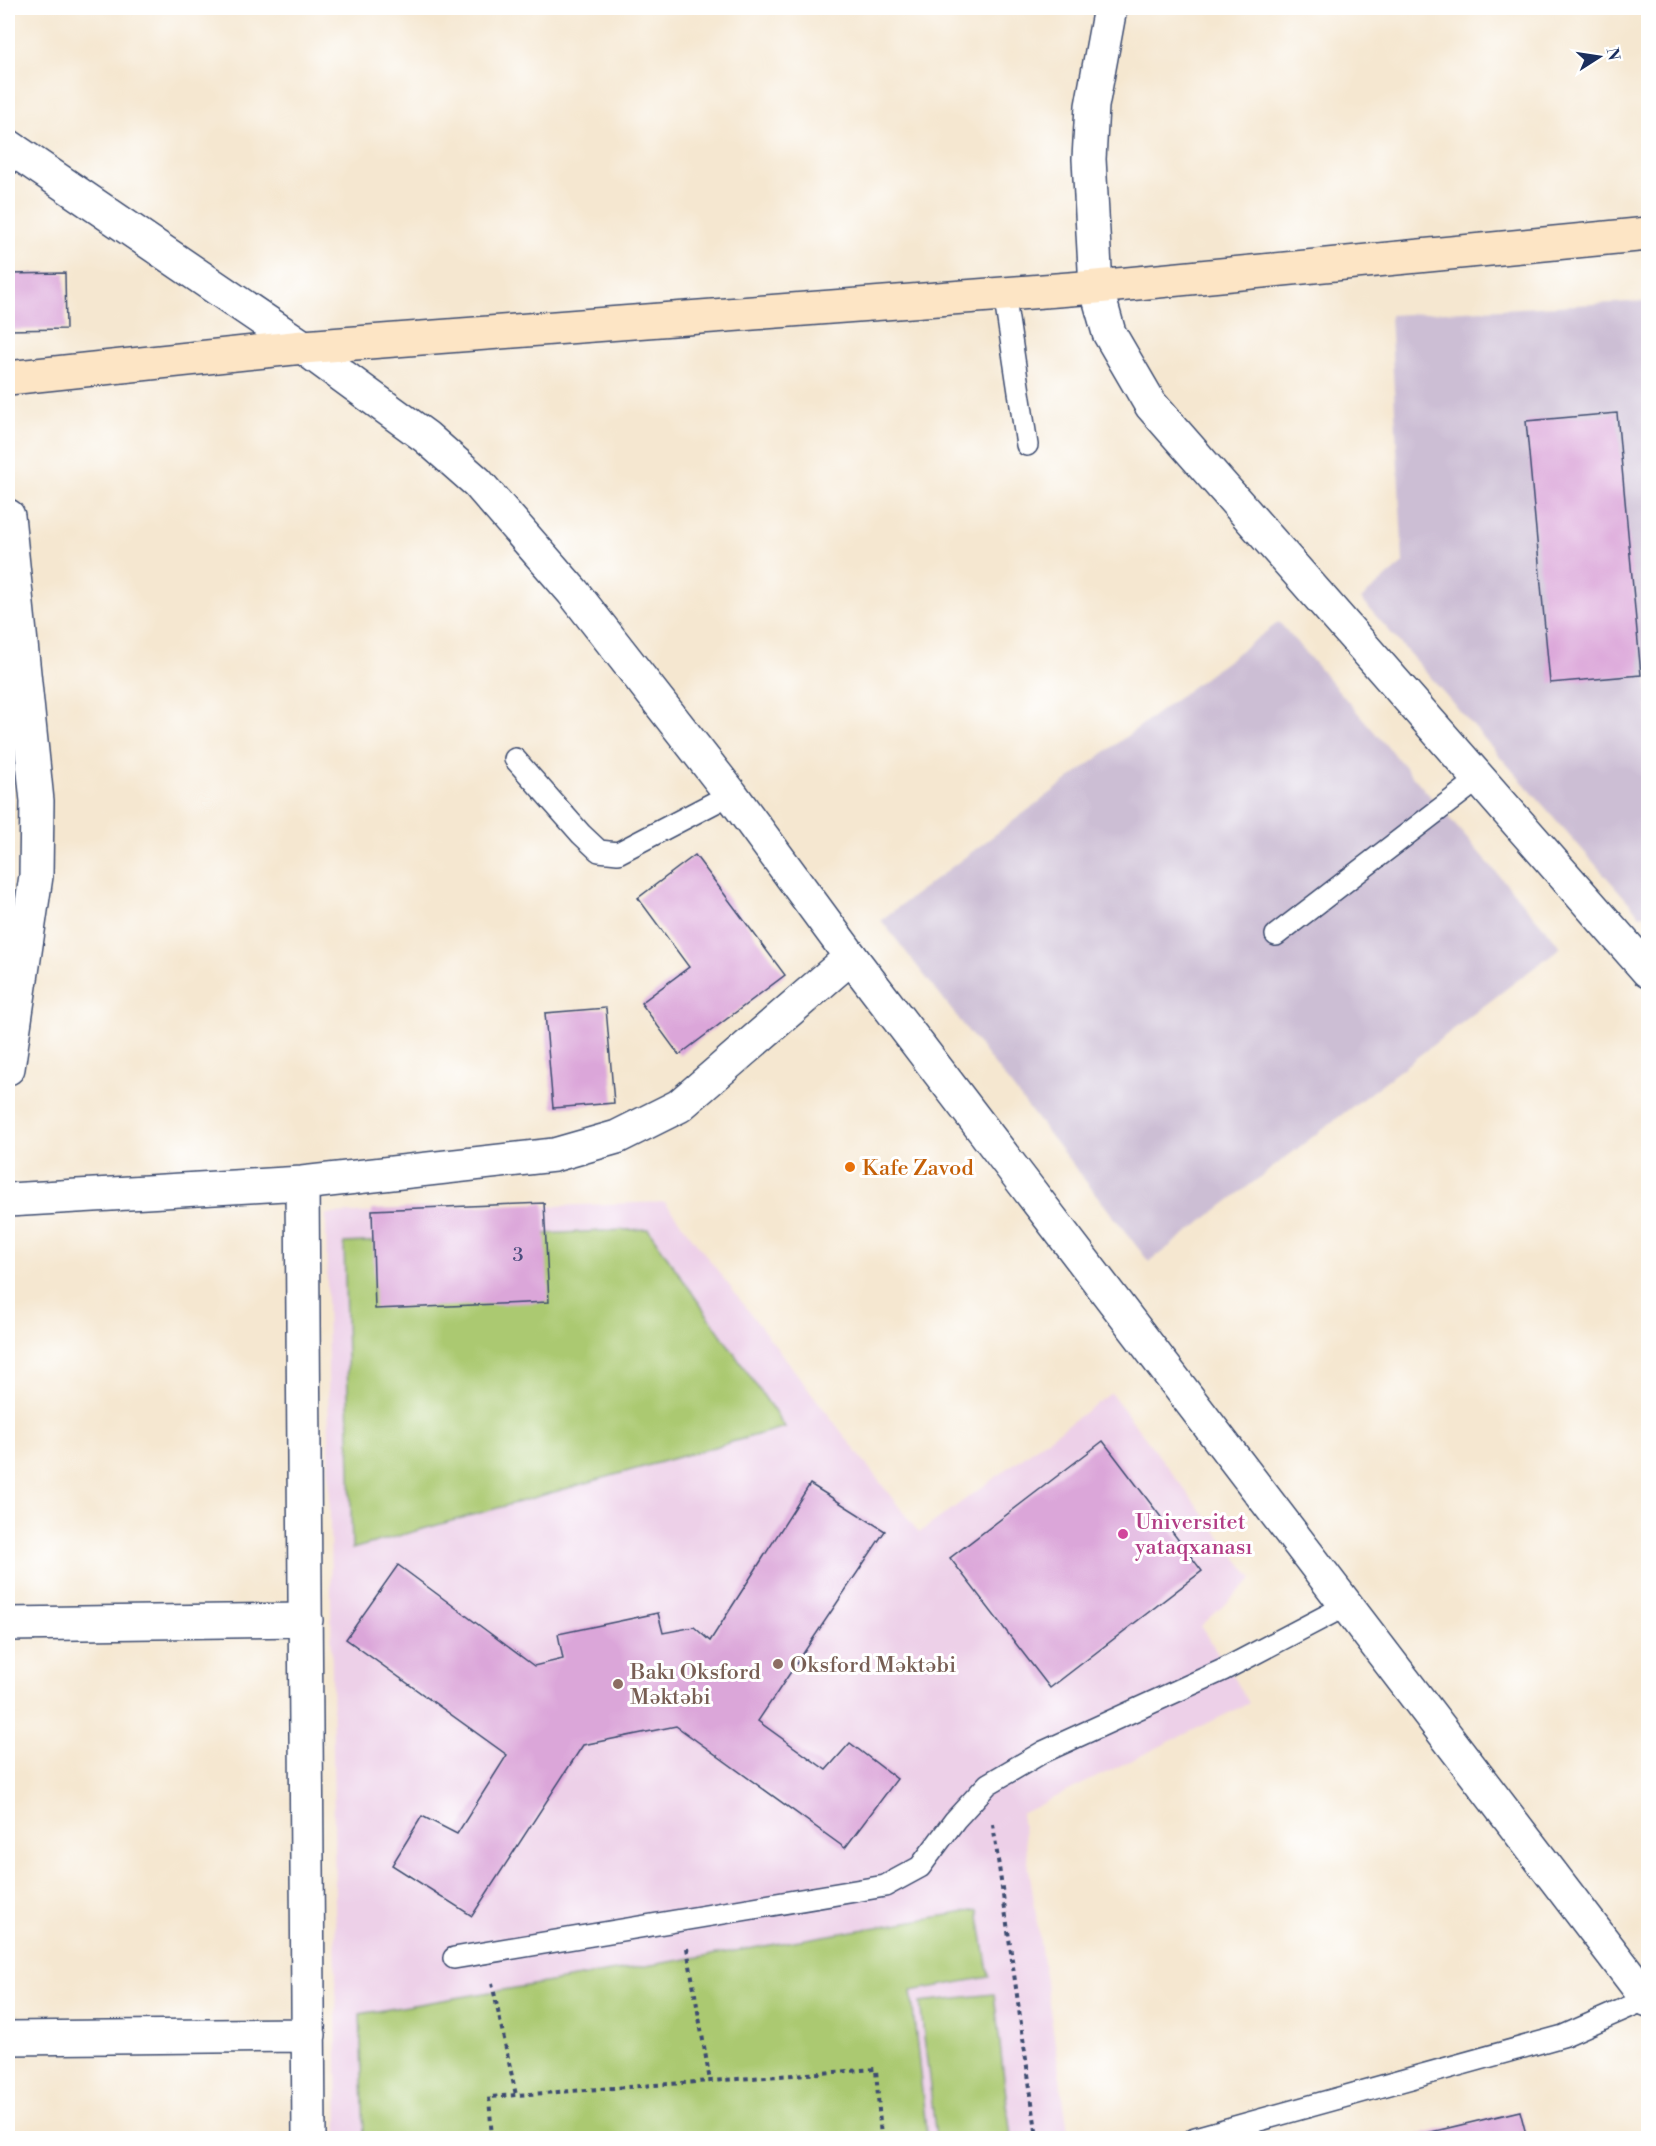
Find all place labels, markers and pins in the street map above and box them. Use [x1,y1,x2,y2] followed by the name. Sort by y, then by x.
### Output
[862,1155,974,1182] place label: Kafe Zavod
[843,1160,857,1174] marker: Kafe Zavod
[1134,1509,1253,1561] place label: Universitet yataqxanası
[1116,1527,1130,1541] marker: Universitet yataqxanası
[790,1652,956,1679] place label: Oksford Məktəbi
[771,1657,785,1671] marker: Oksford Məktəbi
[629,1659,761,1711] place label: Bakı Oksford Məktəbi
[611,1677,625,1691] marker: Bakı Oksford Məktəbi

